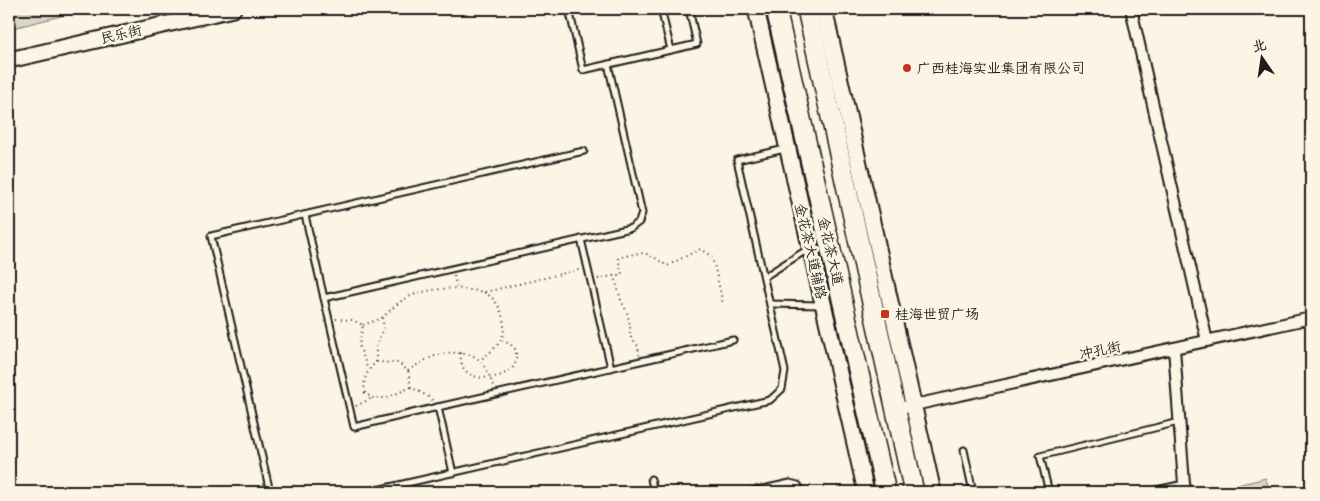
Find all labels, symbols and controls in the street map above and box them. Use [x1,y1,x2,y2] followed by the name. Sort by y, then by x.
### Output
[98,20,143,47] street label: 民乐街
[1238,32,1288,82] north arrow
[1250,34,1268,56] text: 北
[917,58,1085,77] place label: 广西桂海实业集团有限公司
[901,62,913,74] marker: 广西桂海实业集团有限公司
[792,201,830,301] street label: 金花茶大道辅路
[815,215,847,287] street label: 金花茶大道
[895,304,979,323] place label: 桂海世贸广场
[879,308,891,320] marker: 桂海世贸广场
[1077,336,1122,363] street label: 冲孔街

